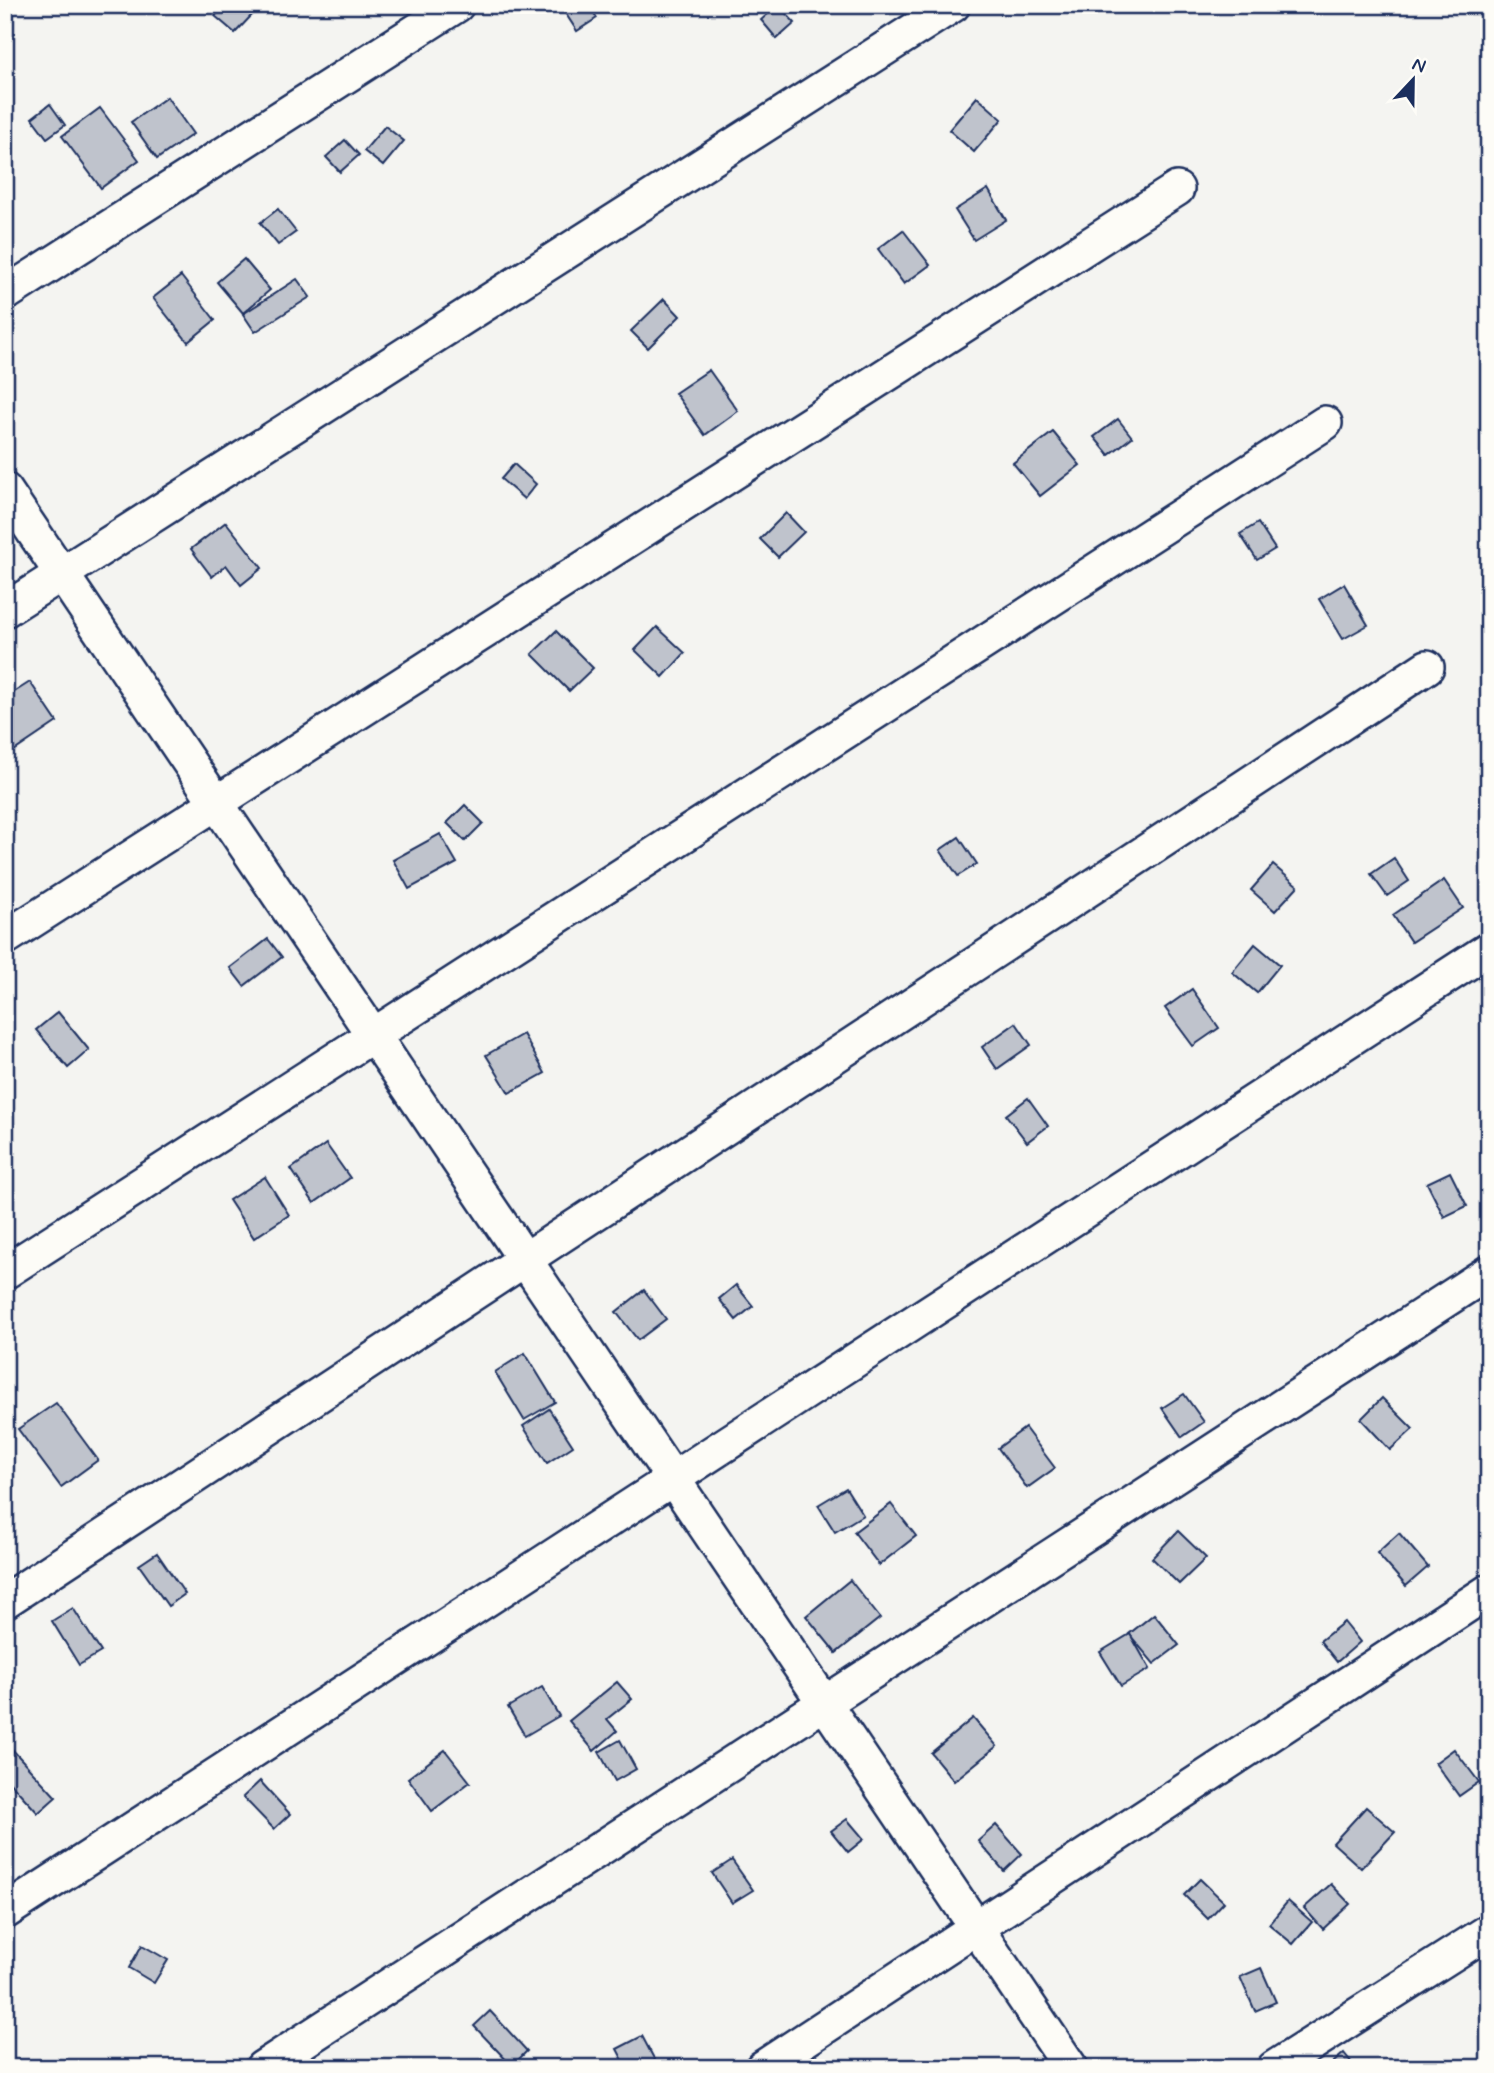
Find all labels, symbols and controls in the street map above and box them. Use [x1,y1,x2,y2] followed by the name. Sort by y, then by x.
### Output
[1378,46,1448,116] north arrow
[1408,52,1429,80] text: N

